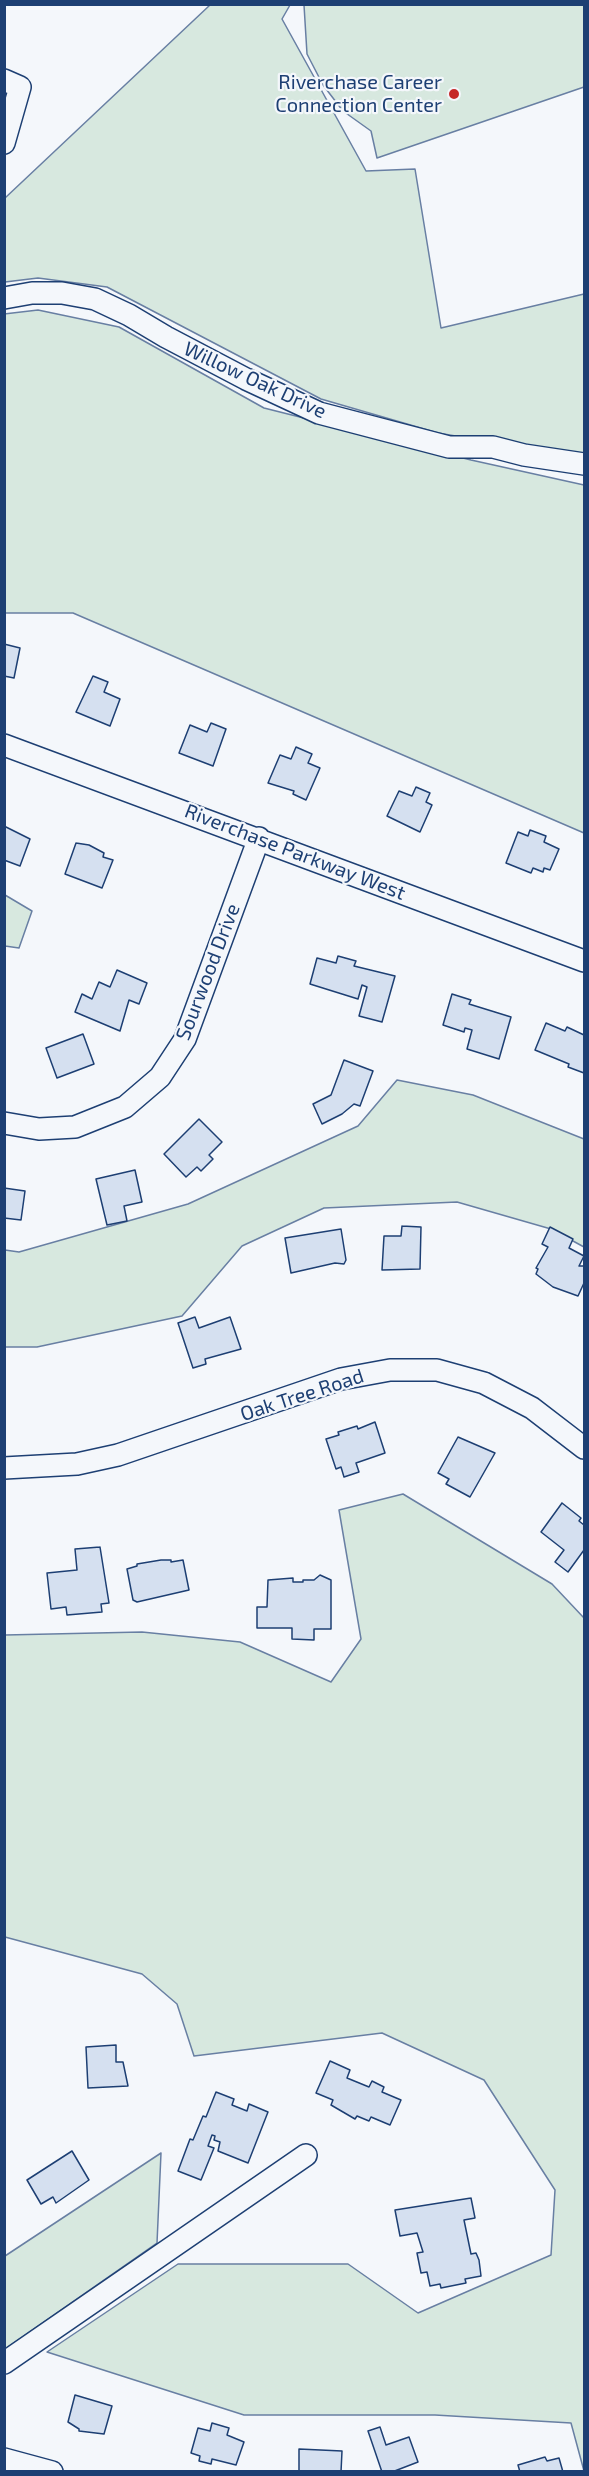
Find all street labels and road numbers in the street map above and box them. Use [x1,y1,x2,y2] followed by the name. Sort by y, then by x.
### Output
[180,336,330,424] street label: Willow Oak Drive
[181,799,409,905] street label: Riverchase Parkway West
[171,900,245,1044] street label: Sourwood Drive
[237,1364,367,1426] street label: Oak Tree Road

